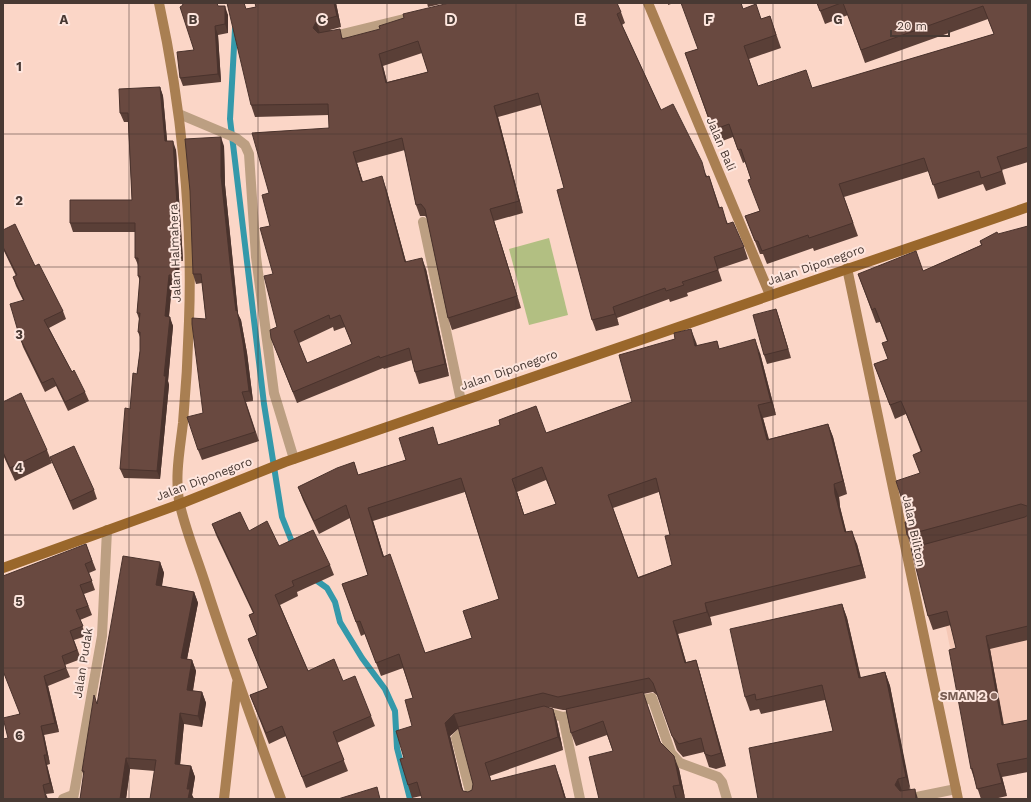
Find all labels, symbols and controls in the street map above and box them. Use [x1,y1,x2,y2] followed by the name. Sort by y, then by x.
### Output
[60,12,69,27] text: A
[189,12,198,27] text: B
[318,12,327,27] text: C
[446,12,456,27] text: D
[576,12,584,27] text: E
[705,12,713,27] text: F
[833,12,843,27] text: G
[891,12,949,38] scale bar
[897,19,927,33] text: 20 m
[16,59,22,74] text: 1
[703,115,739,173] street label: Jalan Bali
[15,193,23,208] text: 2
[166,203,184,303] street label: Jalan Halmahera
[766,242,866,288] street label: Jalan Diponegoro
[15,327,23,342] text: 3
[459,347,559,393] street label: Jalan Diponegoro
[154,454,254,504] street label: Jalan Diponegoro
[15,460,24,475] text: 4
[900,494,928,568] street label: Jalan Biliton
[15,594,23,609] text: 5
[71,627,96,699] street label: Jalan Pudak
[940,689,986,703] place label: SMAN 2
[989,691,999,701] marker: SMAN 2
[15,728,23,743] text: 6

